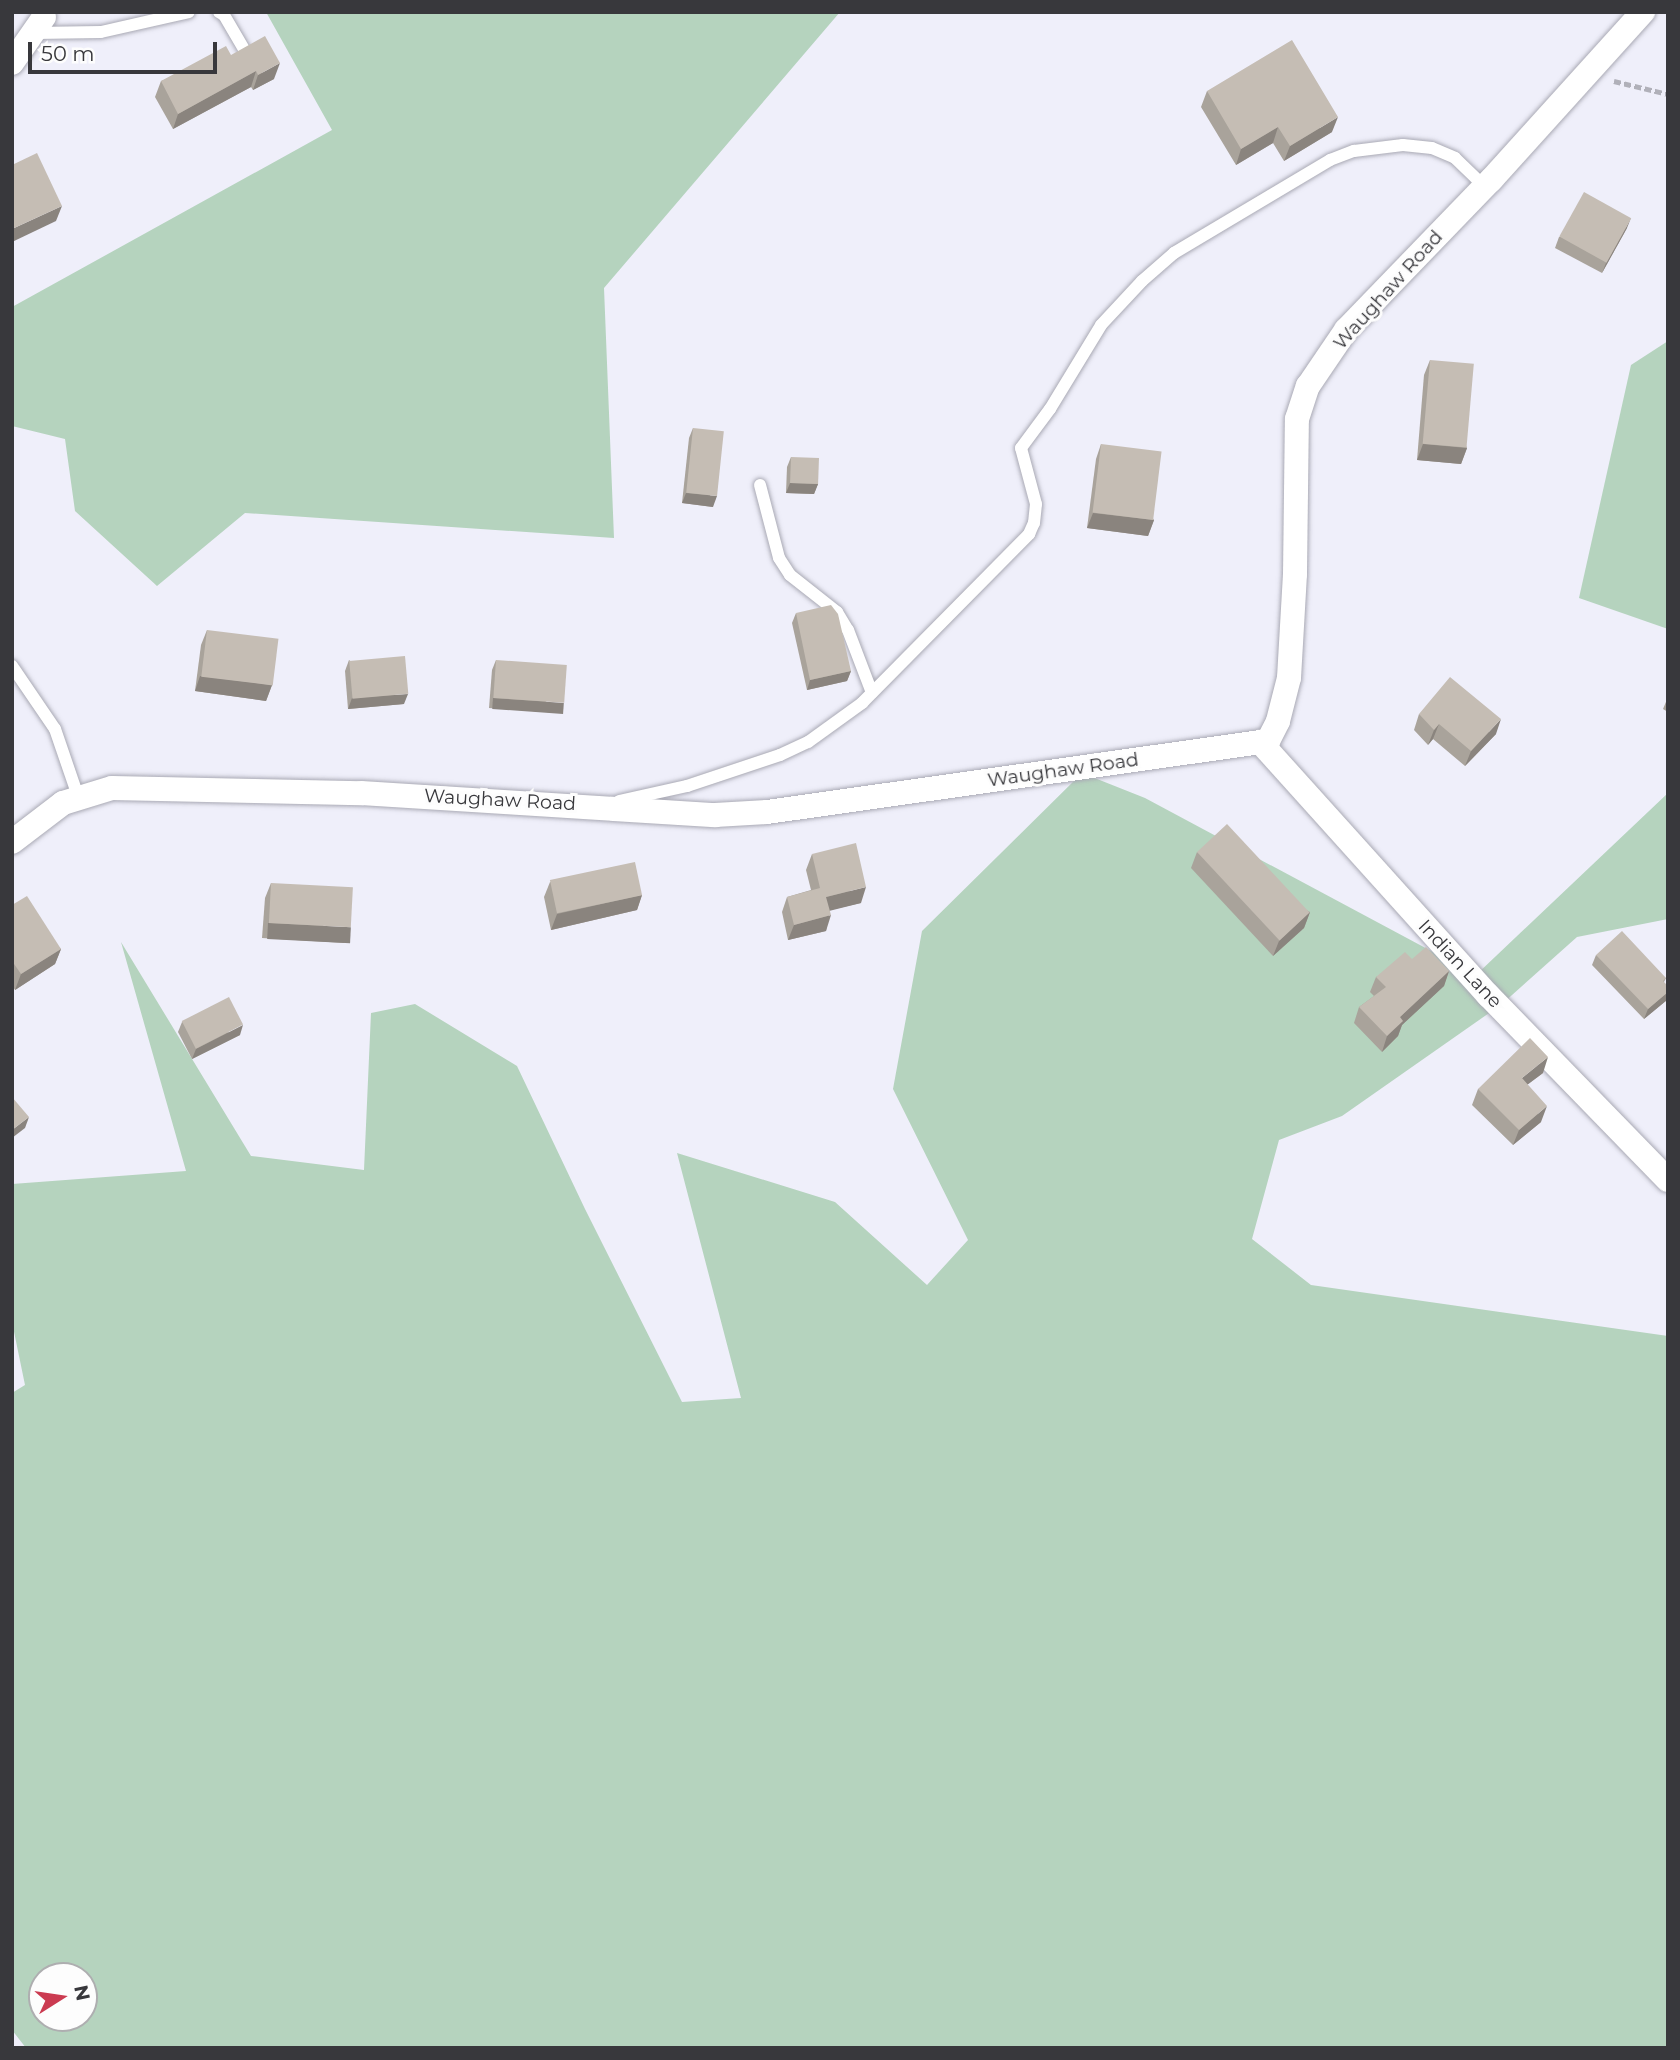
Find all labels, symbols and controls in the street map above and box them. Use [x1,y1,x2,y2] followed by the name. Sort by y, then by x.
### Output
[32,28,220,72] scale bar
[41,41,95,66] text: 50 m
[1329,226,1447,354] street label: Waughaw Road
[986,748,1140,792] street label: Waughaw Road
[423,785,577,815] street label: Waughaw Road
[1413,915,1507,1013] street label: Indian Lane
[28,1962,98,2032] north arrow
[69,1983,95,2003] text: N

